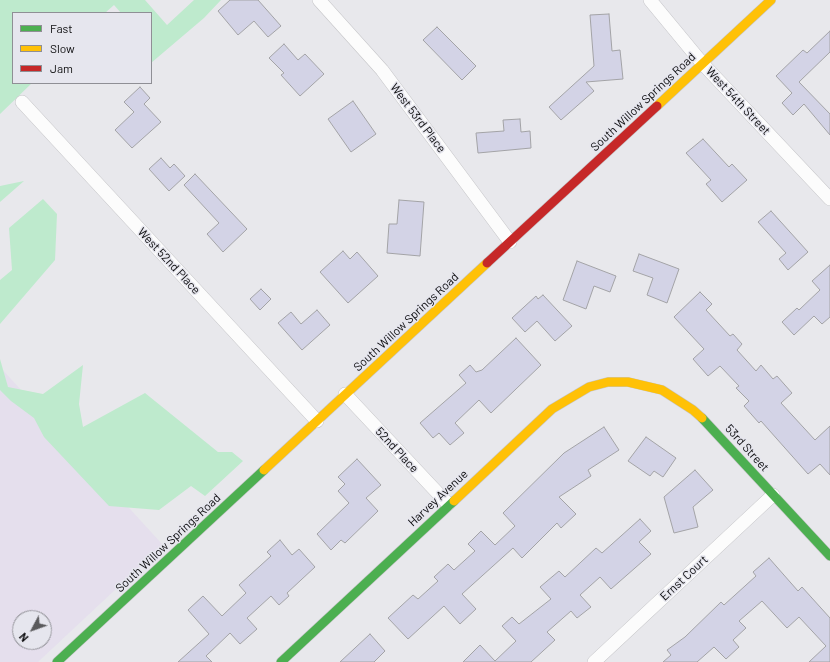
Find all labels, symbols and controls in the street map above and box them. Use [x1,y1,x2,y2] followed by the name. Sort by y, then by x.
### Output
[12,12,152,84] legend
[50,21,73,35] text: Fast
[50,41,75,55] text: Slow
[588,50,698,154] street label: South Willow Springs Road
[50,61,73,75] text: Jam
[703,64,773,138] street label: West 54th Street
[387,81,449,155] street label: West 53rd Place
[135,225,203,297] street label: West 52nd Place
[351,270,461,374] street label: South Willow Springs Road
[722,421,772,475] street label: 53rd Street
[372,424,422,476] street label: 52nd Place
[405,467,471,529] street label: Harvey Avenue
[113,491,223,595] street label: South Willow Springs Road
[657,552,711,604] street label: Ernst Court
[12,610,52,650] north arrow
[16,631,31,645] text: N

